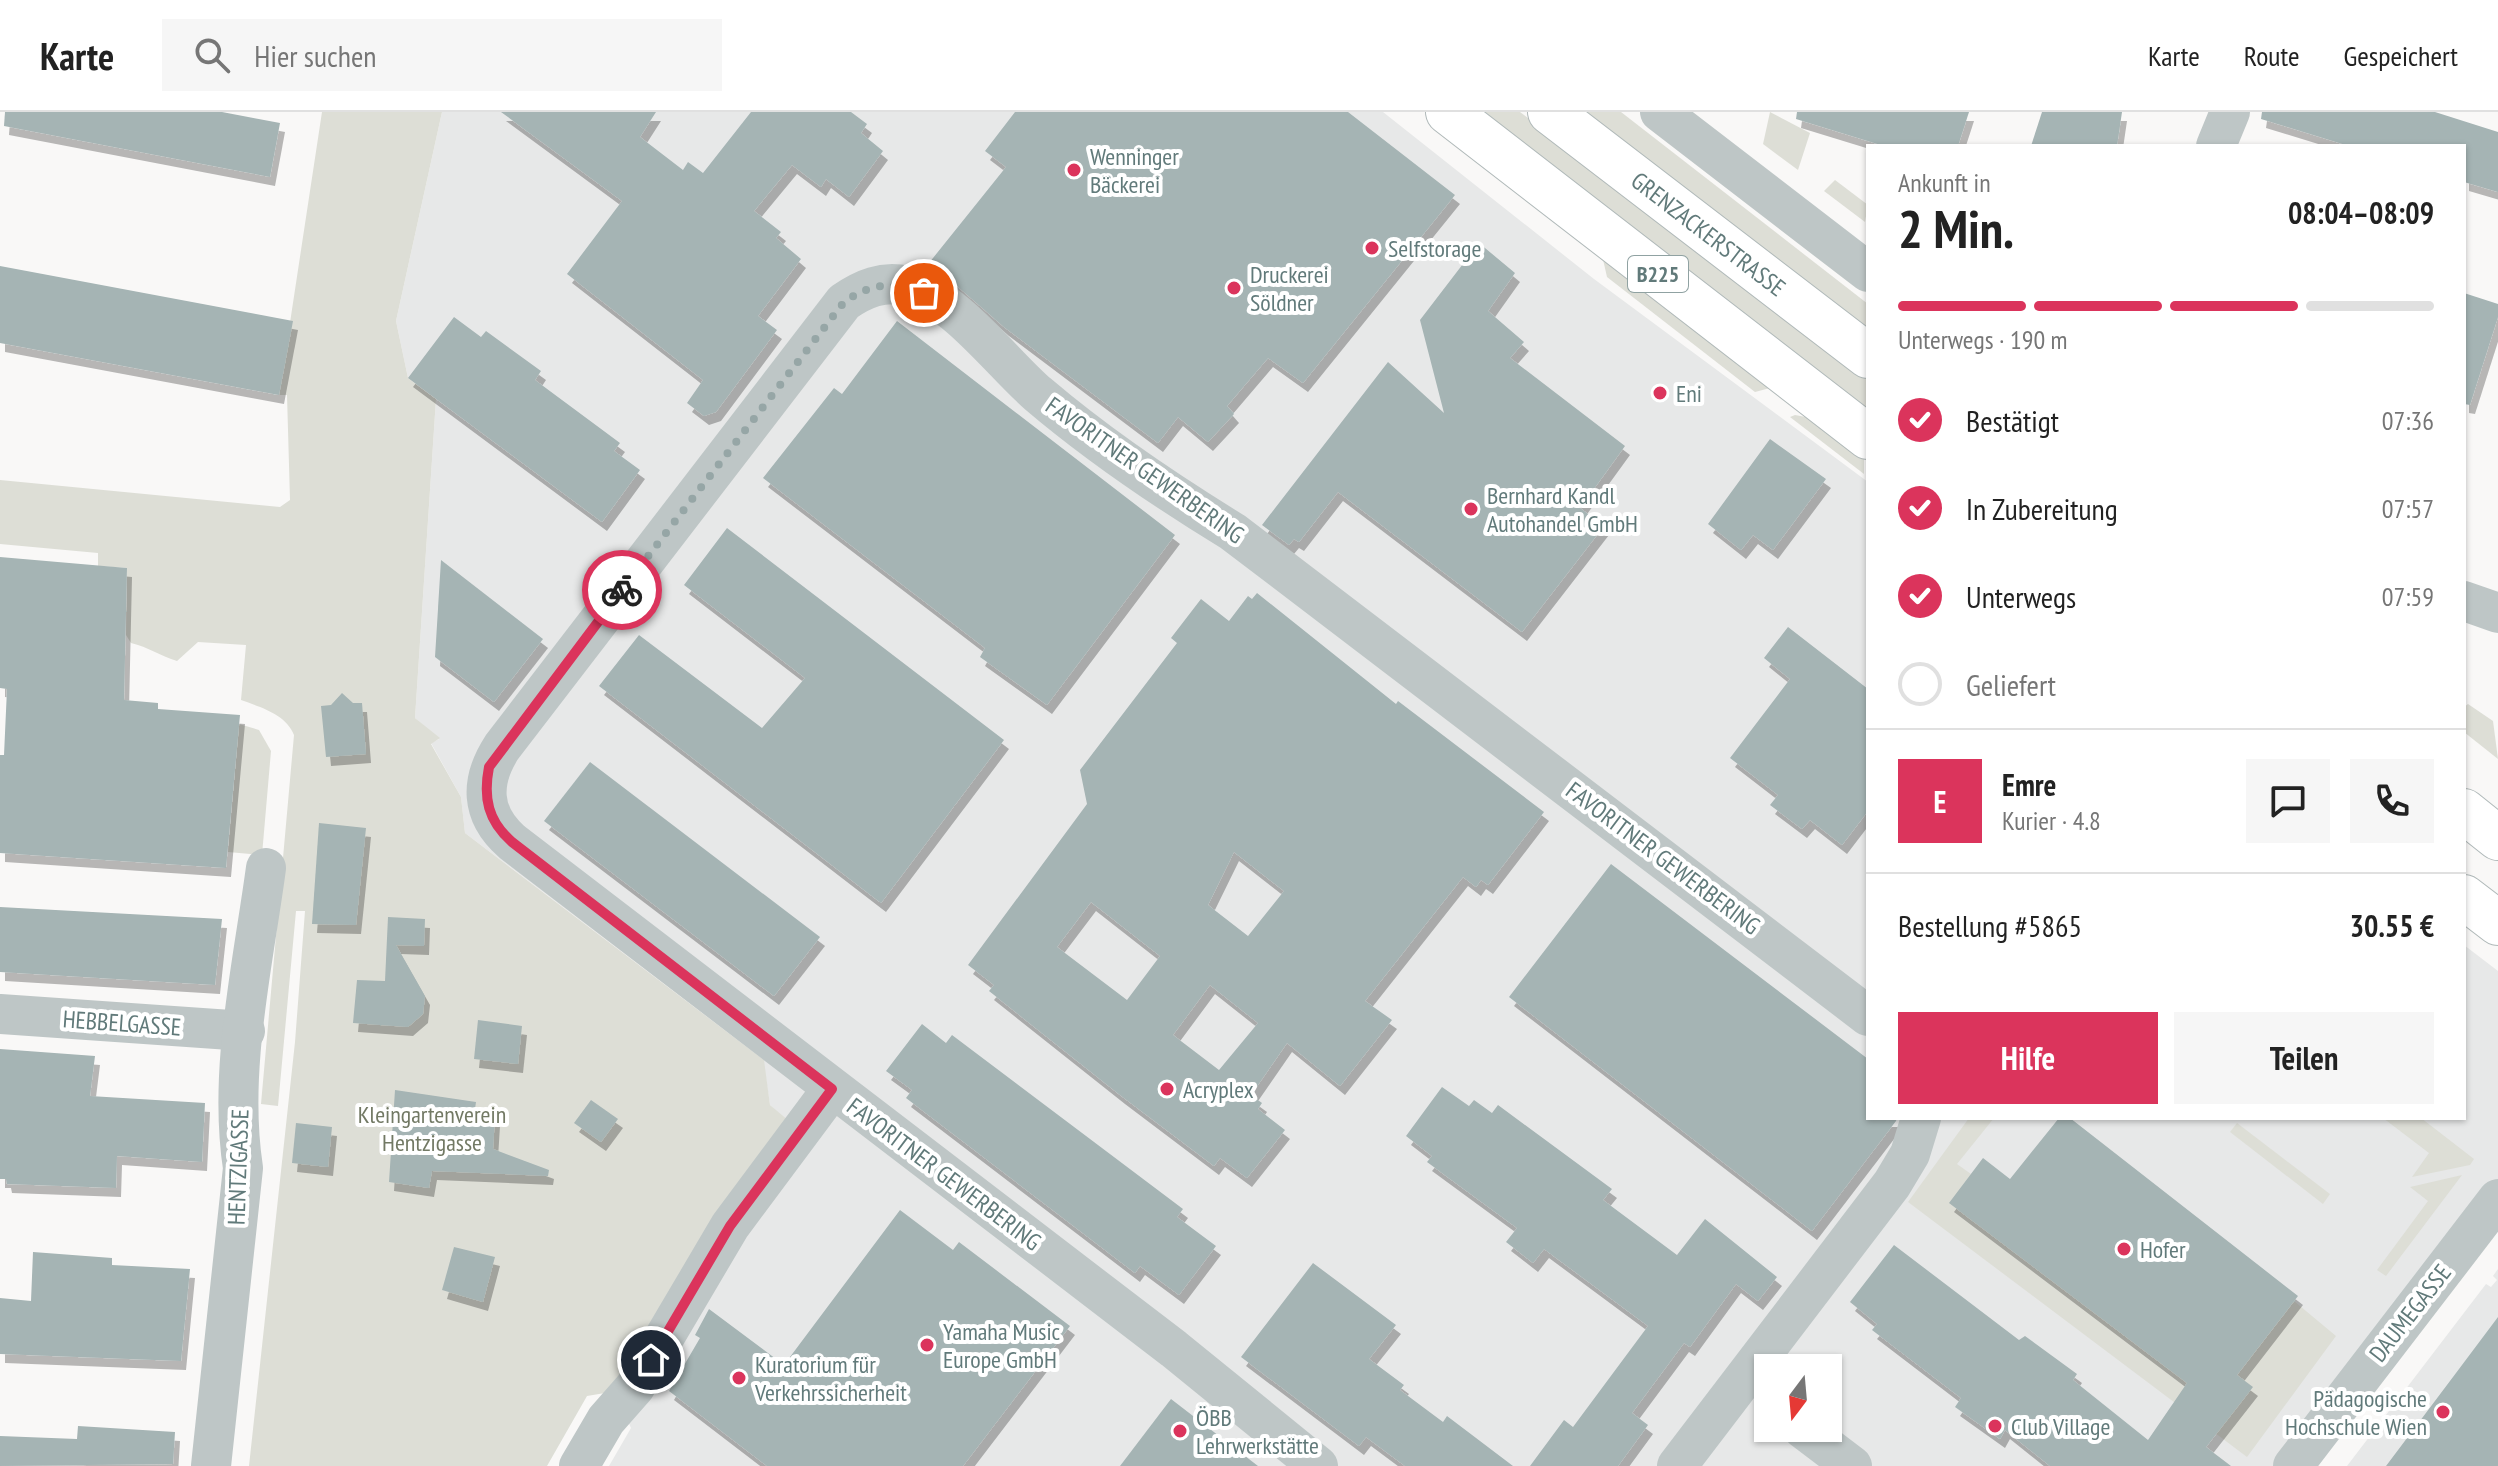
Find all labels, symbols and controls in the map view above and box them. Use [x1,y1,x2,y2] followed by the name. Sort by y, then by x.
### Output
[162,19,722,91] search box
[40,31,114,80] text: Karte
[190,33,234,77] icon: search
[254,36,376,75] text: Hier suchen
[2148,37,2200,74] text: Karte
[2244,37,2299,74] text: Route
[2343,37,2458,74] text: Gespeichert
[1090,141,1179,200] place label: Wenninger Bäckerei
[1065,161,1083,179] marker: Wenninger Bäckerei
[1625,165,1792,303] street label: GRENZACKERSTRASSE
[1898,166,1991,199] text: Ankunft in
[2288,193,2434,232] text: 08:04–08:09
[1898,195,2014,262] text: 2 Min.
[1388,233,1481,264] place label: Selfstorage
[1363,239,1381,257] marker: Selfstorage
[1628,256,1688,292] road number: B225
[890,259,958,327] pin
[1250,259,1329,318] place label: Druckerei Söldner
[902,271,946,315] icon: bag
[1225,279,1243,297] marker: Druckerei Söldner
[1898,323,2068,356] text: Unterwegs · 190 m
[1676,378,1702,409] place label: Eni
[1651,384,1669,402] marker: Eni
[1040,390,1250,550] street label: FAVORITNER GEWERBERING
[1898,398,1942,442] icon: check
[1966,401,2059,440] text: Bestätigt
[2382,404,2434,437] text: 07:36
[1487,480,1638,539] place label: Bernhard Kandl Autohandel GmbH
[1898,486,1942,530] icon: check
[1966,489,2118,528] text: In Zubereitung
[2382,492,2434,525] text: 07:57
[1462,500,1480,518] marker: Bernhard Kandl Autohandel GmbH
[582,550,662,630] courier
[600,568,644,612] icon: bike
[1898,574,1942,618] icon: check
[1966,577,2076,616] text: Unterwegs
[2382,580,2434,613] text: 07:59
[1966,665,2056,704] text: Geliefert
[2246,759,2330,843] button: chat
[2350,759,2434,843] button: phone
[2002,765,2056,804] text: Emre
[1560,775,1766,941] street label: FAVORITNER GEWERBERING
[1934,782,1946,821] text: E
[2002,804,2101,837] text: Kurier · 4.8
[1898,906,2082,945] text: Bestellung #5865
[2350,906,2434,945] text: 30.55 €
[62,1003,182,1043] street label: HEBBELGASSE
[1898,1012,2158,1104] button: Hilfe
[2174,1012,2434,1104] button: Teilen
[1183,1074,1254,1105] place label: Acryplex
[1158,1080,1176,1098] marker: Acryplex
[841,1091,1047,1257] street label: FAVORITNER GEWERBERING
[358,1099,506,1158] park label: Kleingartenverein Hentzigasse
[220,1108,256,1226] street label: HENTZIGASSE
[2140,1234,2186,1265] place label: Hofer
[2115,1240,2133,1258] marker: Hofer
[2362,1258,2458,1368] street label: DAUMEGASSE
[943,1316,1061,1375] place label: Yamaha Music Europe GmbH
[617,1326,685,1394] pin
[918,1336,936,1354] marker: Yamaha Music Europe GmbH
[629,1338,673,1382] icon: home
[754,1349,907,1408] place label: Kuratorium für Verkehrssicherheit
[1754,1354,1842,1442] north arrow
[1754,1354,1842,1442] map controls
[730,1369,748,1387] marker: Kuratorium für Verkehrssicherheit
[2285,1383,2427,1442] place label: Pädagogische Hochschule Wien
[1196,1402,1319,1461] place label: ÖBB Lehrwerkstätte
[2434,1403,2452,1421] marker: Pädagogische Hochschule Wien
[2011,1411,2110,1442] place label: Club Village
[1986,1417,2004,1435] marker: Club Village
[1171,1422,1189,1440] marker: ÖBB Lehrwerkstätte

